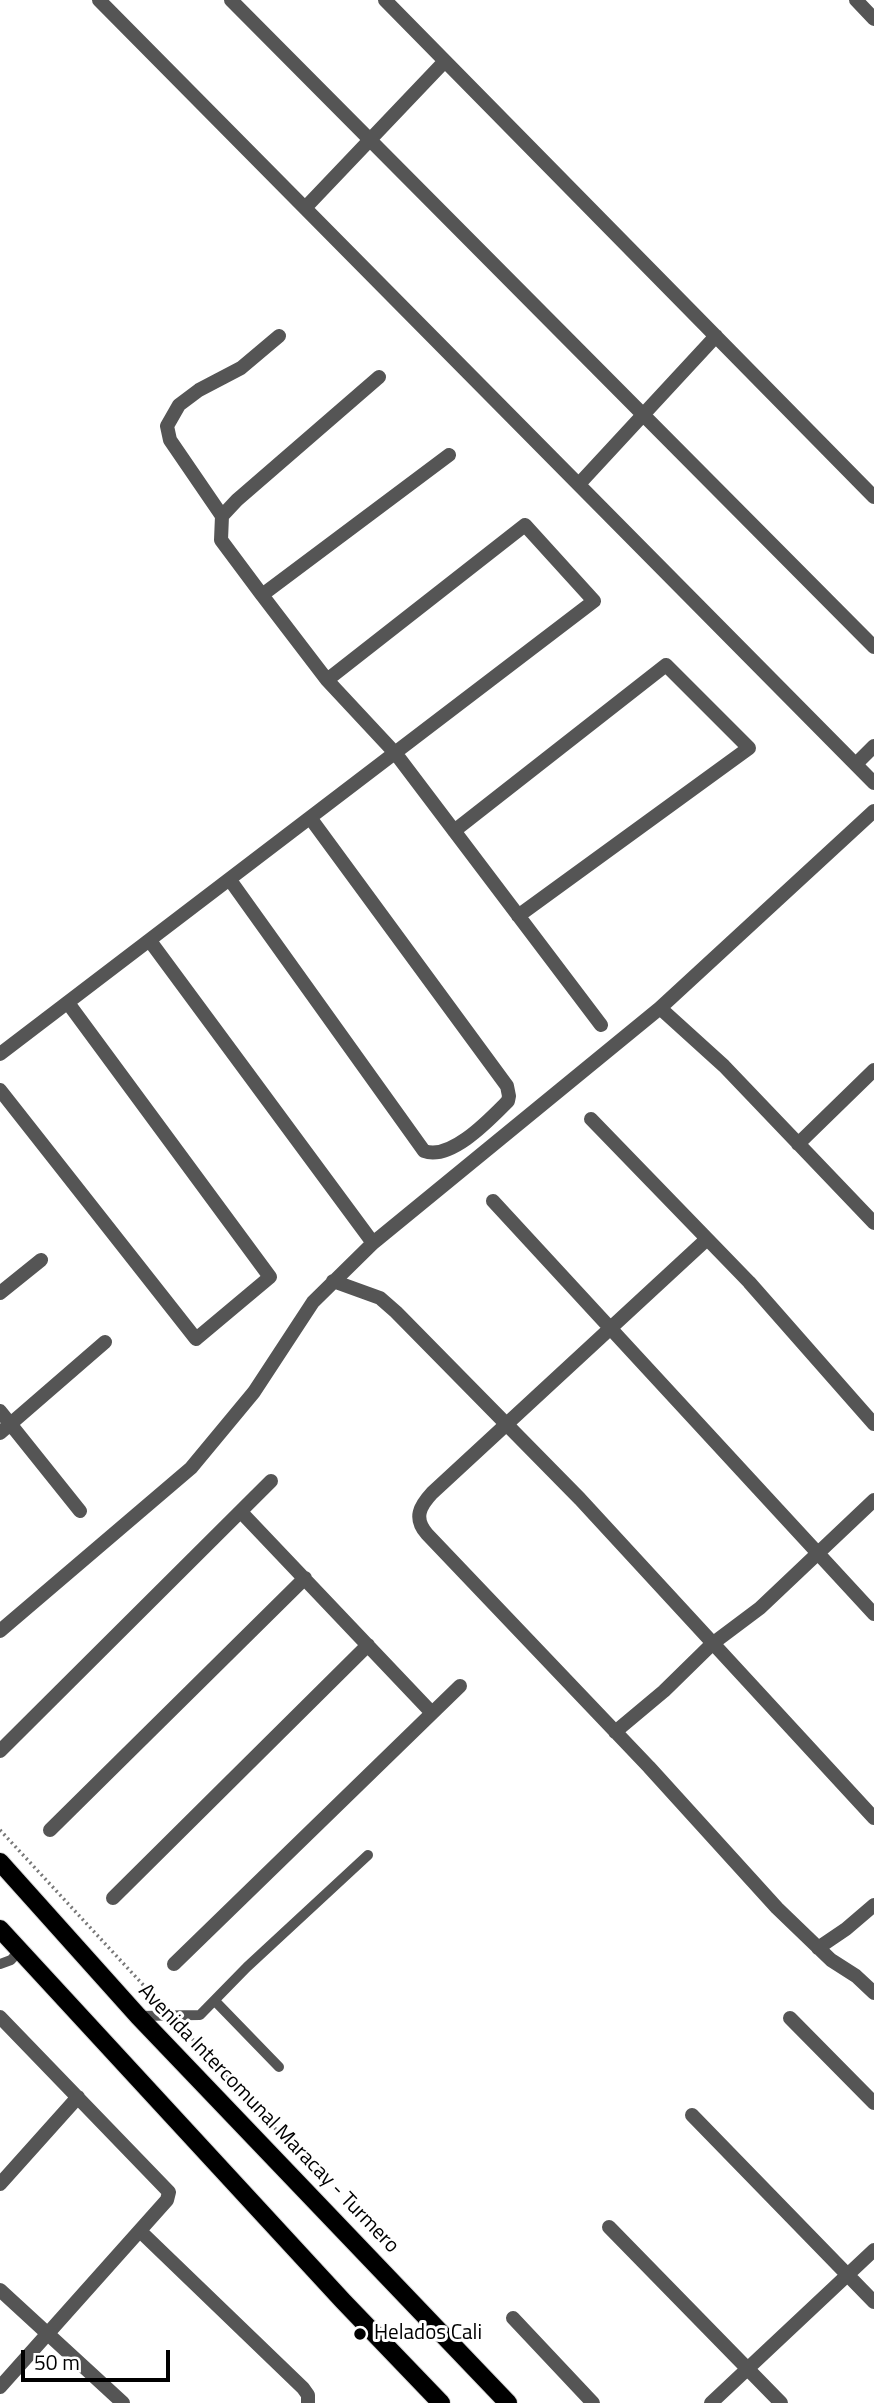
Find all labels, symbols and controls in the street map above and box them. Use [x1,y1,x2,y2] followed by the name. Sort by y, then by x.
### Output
[132,1979,404,2259] street label: Avenida Intercomunal Maracay - Turmero
[374,2321,482,2347] place label: Helados Cali
[352,2326,368,2342] marker: Helados Cali
[24,2336,173,2380] scale bar
[34,2346,80,2378] text: 50 m

